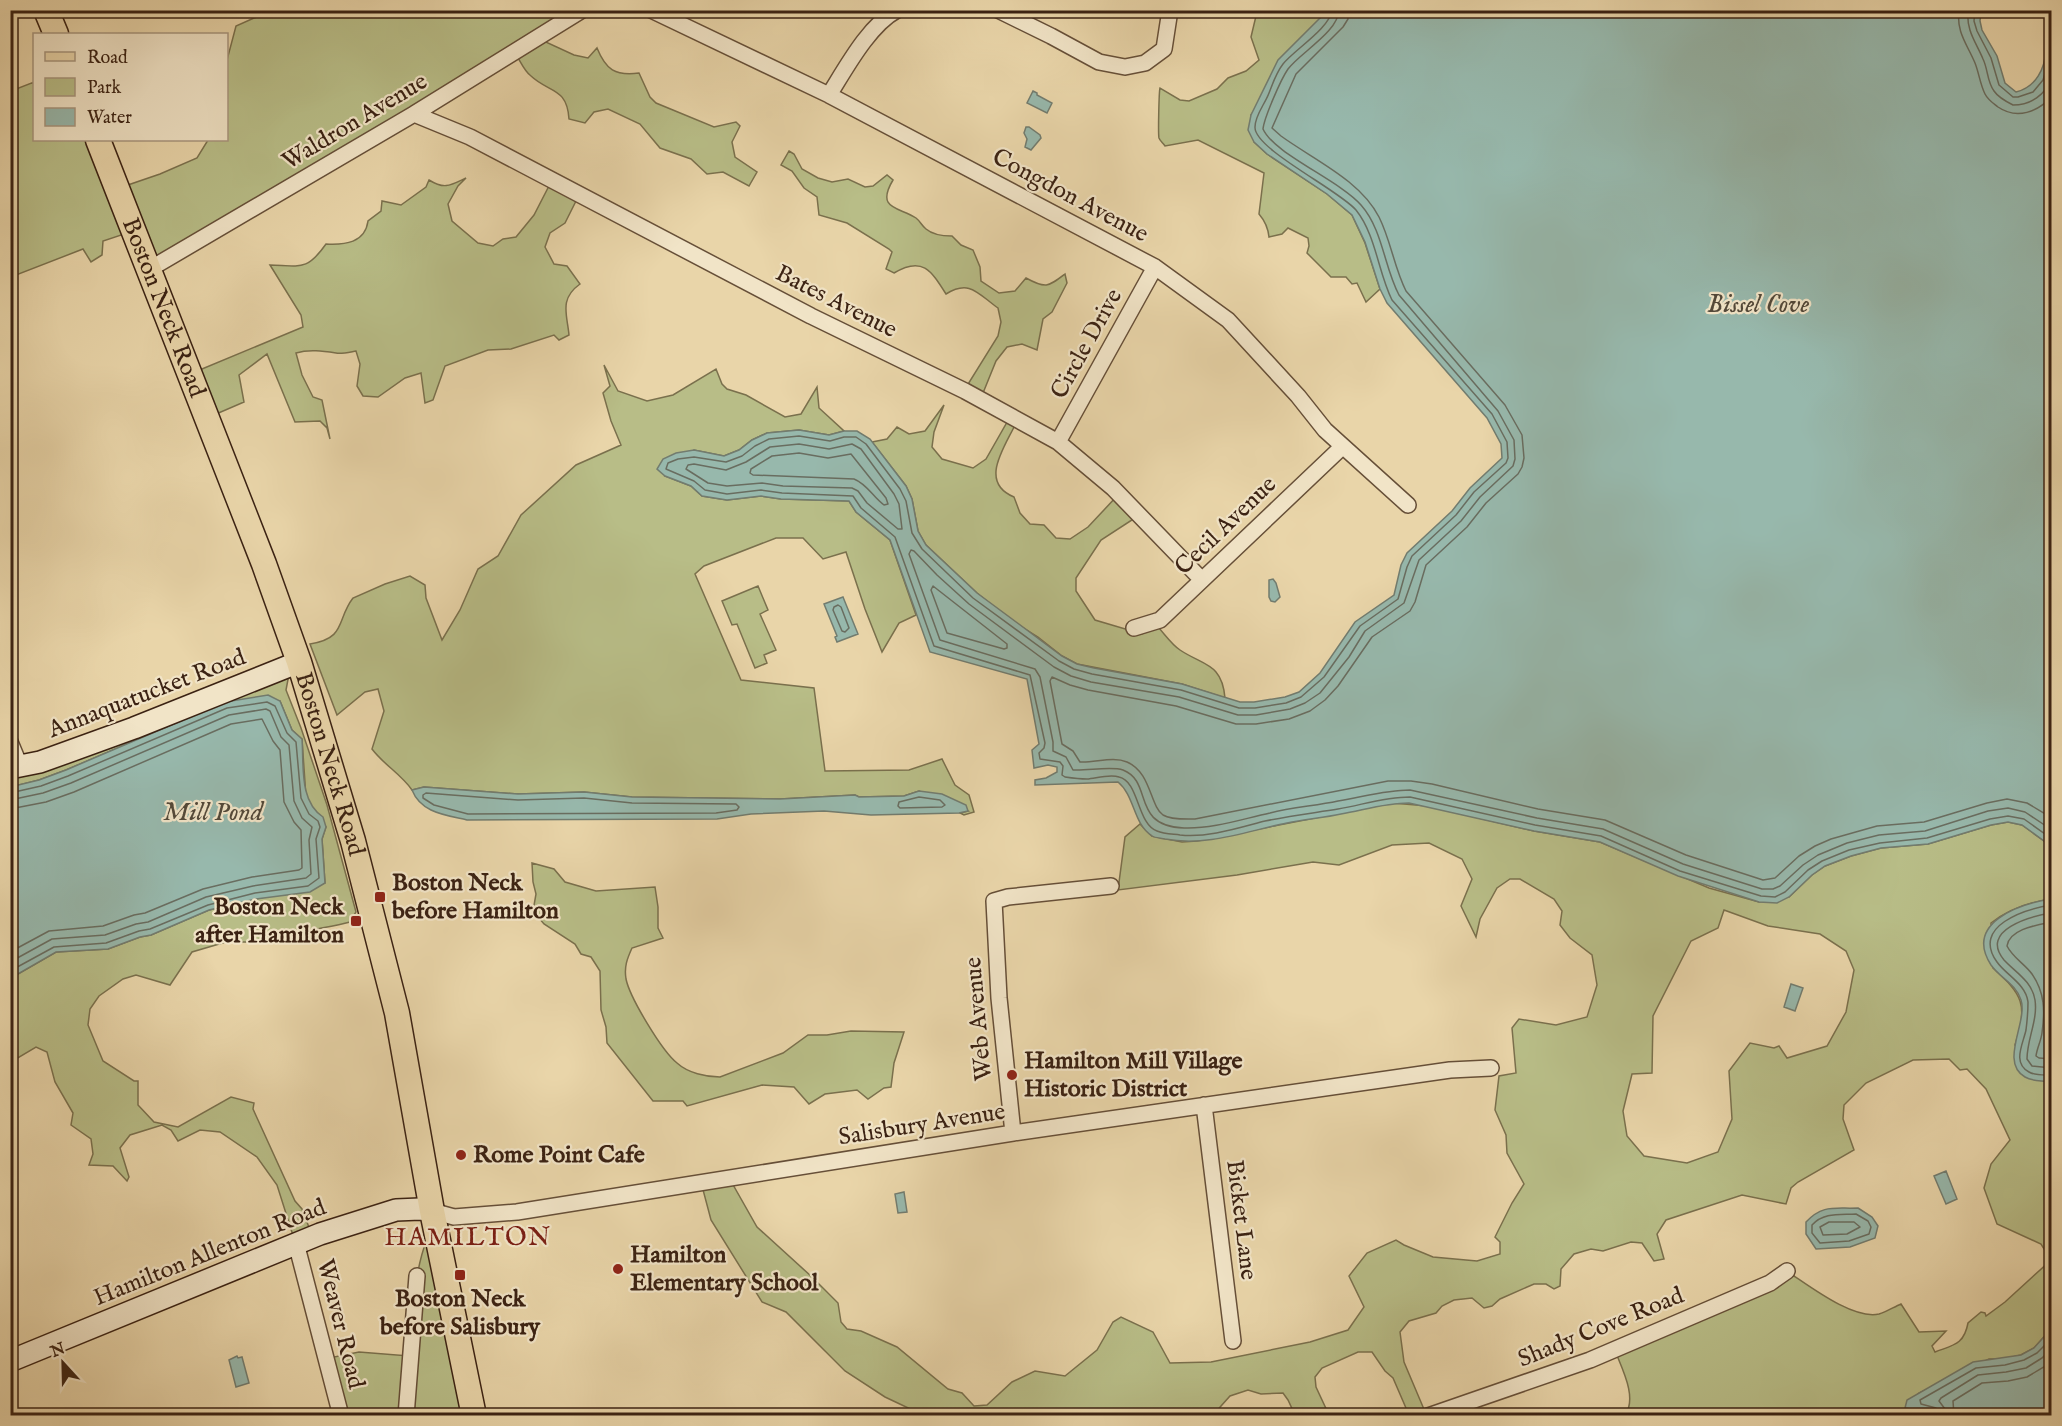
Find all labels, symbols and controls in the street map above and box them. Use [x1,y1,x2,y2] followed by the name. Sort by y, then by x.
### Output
[33,33,228,141] legend
[87,47,128,70] text: Road
[277,66,433,178] street label: Waldron Avenue
[87,77,122,100] text: Park
[87,107,132,130] text: Water
[986,142,1154,250] street label: Congdon Avenue
[115,213,213,402] street label: Boston Neck Road
[770,258,902,346] street label: Bates Avenue
[1044,283,1130,405] street label: Circle Drive
[1707,288,1809,321] water label: Bissel Cove
[1168,470,1284,582] street label: Cecil Avenue
[43,642,250,746] street label: Annaquatucket Road
[287,669,372,859] street label: Boston Neck Road
[163,796,265,829] water label: Mill Pond
[391,868,559,927] place label: Boston Neck before Hamilton
[373,890,387,904] marker: Boston Neck before Hamilton
[195,892,345,951] place label: Boston Neck after Hamilton
[349,914,363,928] marker: Boston Neck after Hamilton
[958,956,1000,1082] street label: Web Avenue
[1024,1046,1243,1105] place label: Hamilton Mill Village Historic District
[1005,1068,1019,1082] marker: Hamilton Mill Village Historic District
[836,1097,1008,1153] street label: Salisbury Avenue
[473,1140,645,1171] place label: Rome Point Cafe
[454,1148,468,1162] marker: Rome Point Cafe
[1218,1158,1264,1282] street label: Bicket Lane
[89,1192,331,1314] street label: Hamilton Allenton Road
[384,1221,552,1254] district label: HAMILTON
[630,1240,819,1299] place label: Hamilton Elementary School
[309,1256,371,1392] street label: Weaver Road
[611,1262,625,1276] marker: Hamilton Elementary School
[453,1268,467,1282] marker: Boston Neck before Salisbury
[1514,1281,1689,1375] street label: Shady Cove Road
[379,1284,541,1343] place label: Boston Neck before Salisbury
[33,1333,93,1393] north arrow
[47,1339,68,1363] text: N

